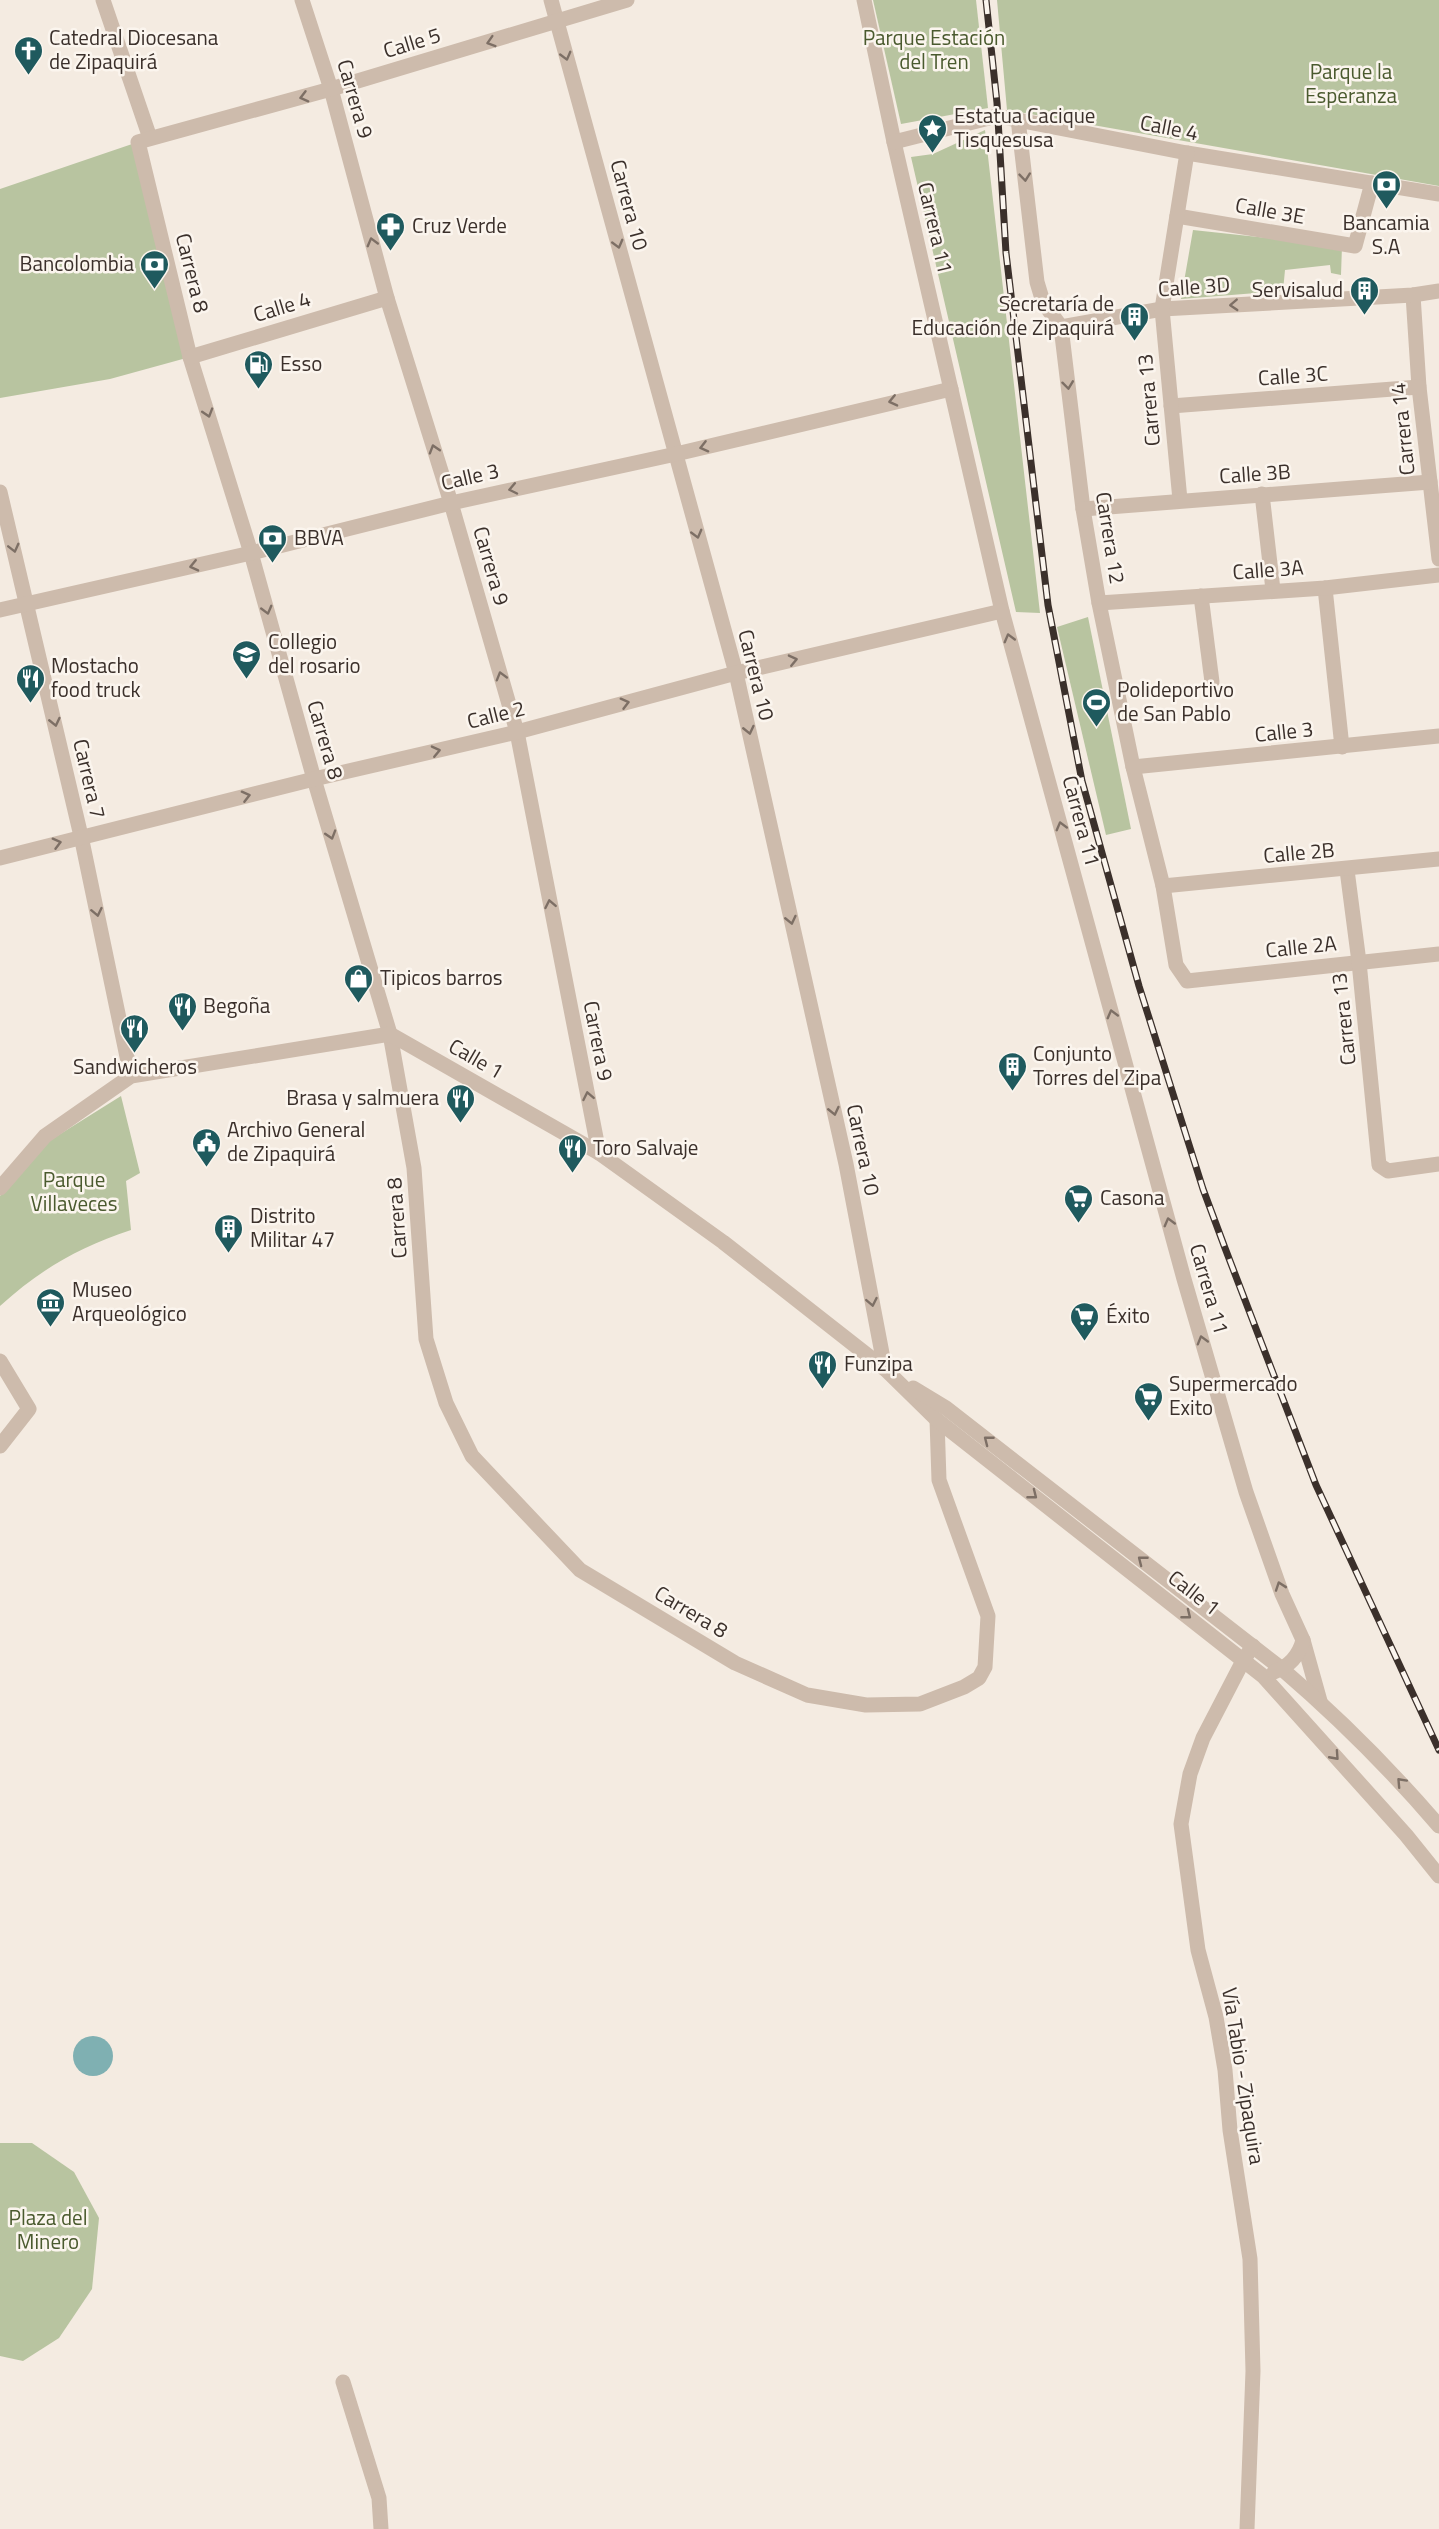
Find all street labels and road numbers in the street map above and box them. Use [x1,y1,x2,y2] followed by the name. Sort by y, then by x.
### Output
[379,18,444,66] street label: Calle 5
[329,55,383,142] street label: Carrera 9
[1137,106,1201,148] street label: Calle 4
[603,156,657,254] street label: Carrera 10
[910,179,962,277] street label: Carrera 11
[1233,188,1308,232] street label: Calle 3E
[168,230,218,316] street label: Carrera 8
[1157,268,1231,304] street label: Calle 3D
[249,282,314,330] street label: Calle 4
[1128,352,1168,448] street label: Carrera 13
[1257,357,1329,393] street label: Calle 3C
[1381,381,1423,477] street label: Carrera 14
[438,454,502,498] street label: Calle 3
[1218,455,1292,491] street label: Calle 3B
[1088,490,1134,586] street label: Carrera 12
[465,522,519,609] street label: Carrera 9
[1231,551,1305,587] street label: Calle 3A
[730,626,784,724] street label: Carrera 10
[463,691,528,737] street label: Calle 2
[299,696,353,783] street label: Carrera 8
[1253,712,1315,750] street label: Calle 3
[65,736,115,822] street label: Carrera 7
[1055,772,1109,870] street label: Carrera 11
[1262,833,1336,871] street label: Calle 2B
[1264,926,1338,966] street label: Calle 2A
[1322,971,1364,1067] street label: Carrera 13
[576,998,622,1084] street label: Carrera 9
[443,1030,510,1087] street label: Calle 1
[839,1101,889,1199] street label: Carrera 10
[377,1176,415,1260] street label: Carrera 8
[1182,1240,1238,1338] street label: Carrera 11
[1162,1562,1228,1623] street label: Calle 1
[649,1577,735,1646] street label: Carrera 8
[1214,1985,1274,2167] street label: Vía Tabio - Zipaquira

